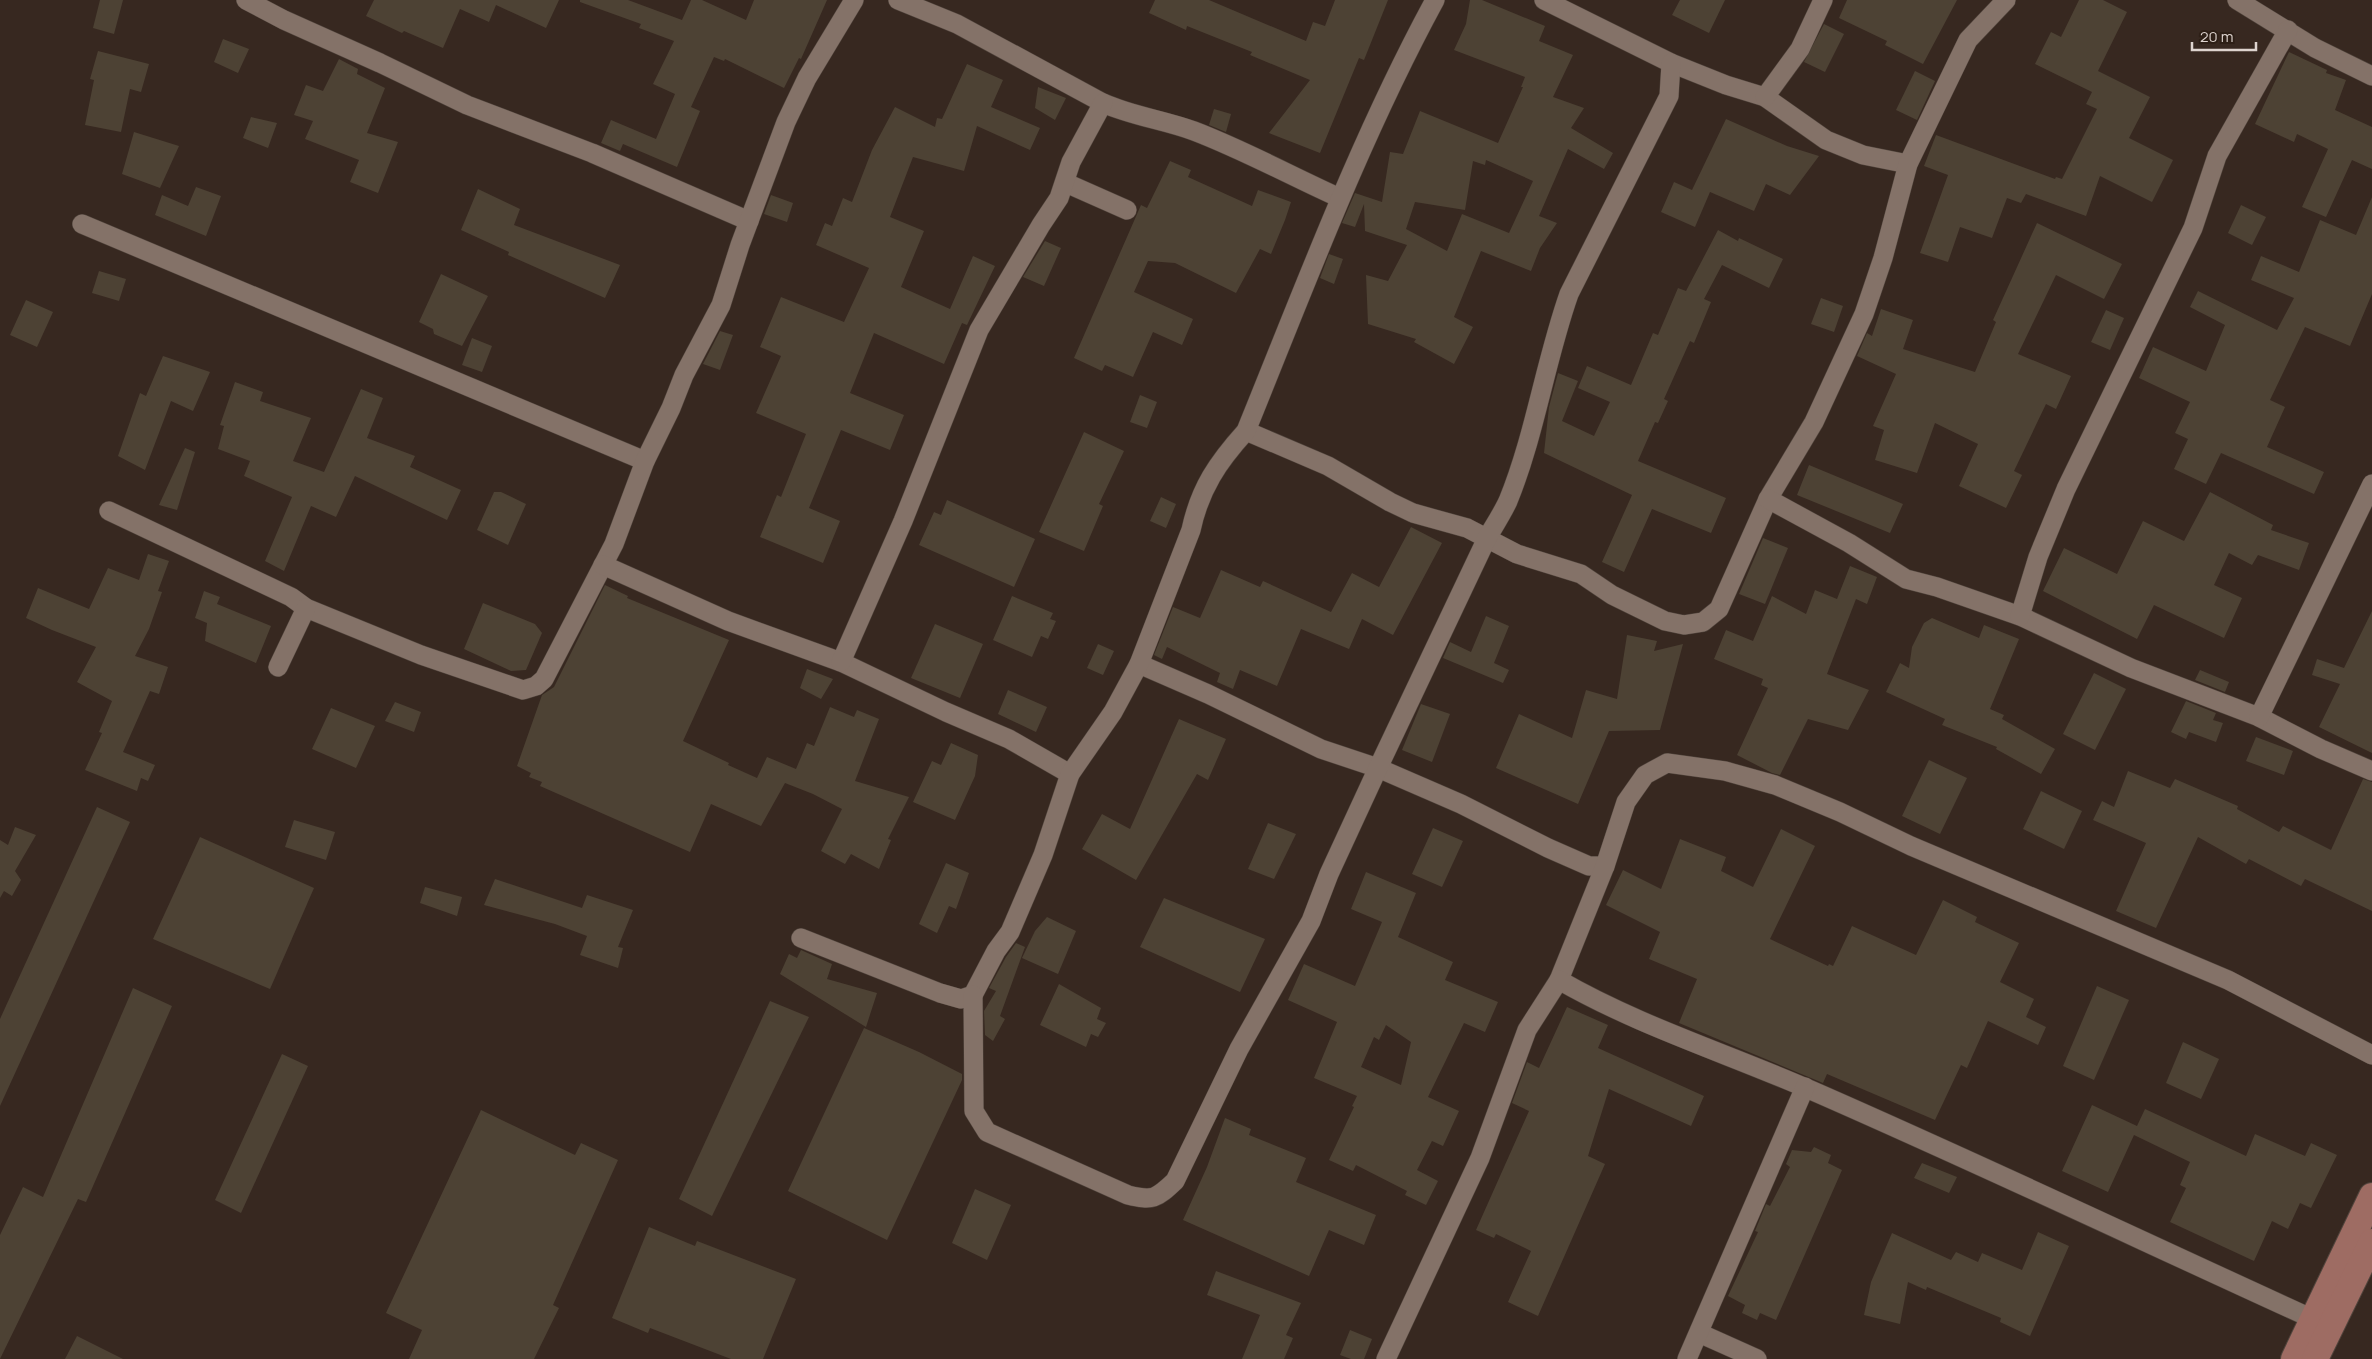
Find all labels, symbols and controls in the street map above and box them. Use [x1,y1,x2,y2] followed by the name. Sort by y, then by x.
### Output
[2192,20,2256,52] scale bar
[2200,26,2233,47] text: 20 m

